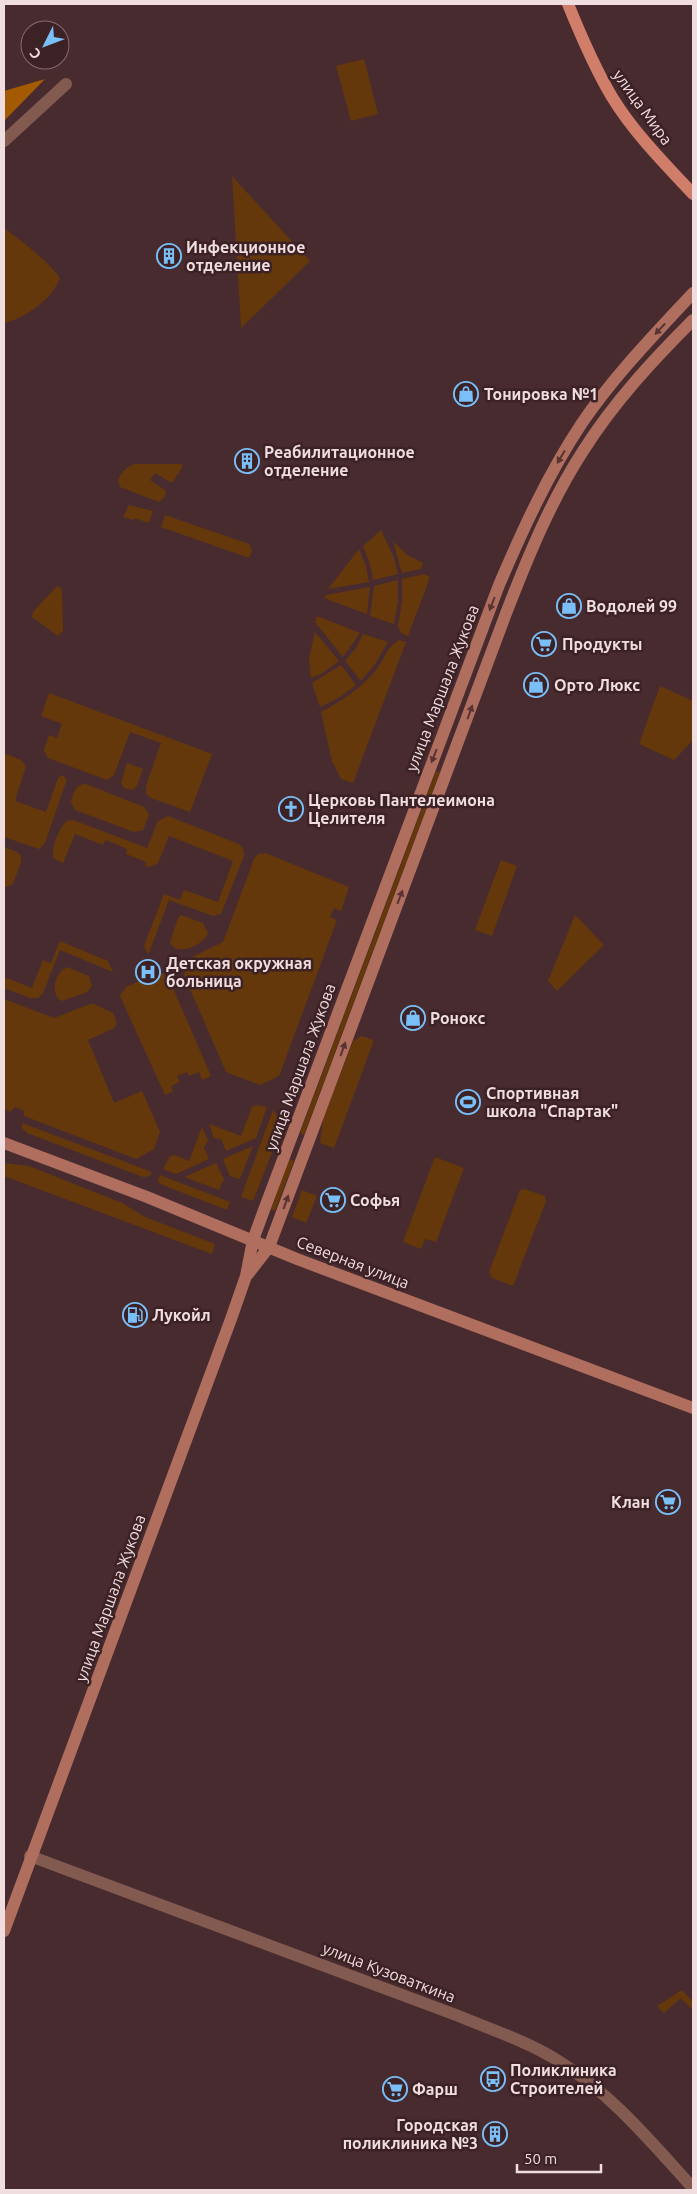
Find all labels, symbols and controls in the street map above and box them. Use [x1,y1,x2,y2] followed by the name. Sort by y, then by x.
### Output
[20,20,70,70] north arrow
[26,45,44,62] text: С
[610,66,676,148] street label: улица Мира
[186,238,305,274] place label: Инфекционное отделение
[156,243,182,269] building icon: Инфекционное отделение
[654,322,666,334] one-way arrow
[453,381,479,407] shop icon: Тонировка №1
[484,385,598,403] place label: Тонировка №1
[264,443,415,479] place label: Реабилитационное отделение
[234,448,260,474] building icon: Реабилитационное отделение
[557,451,566,464] one-way arrow
[556,593,582,619] shop icon: Водолей 99
[488,597,496,612] one-way arrow
[586,597,677,615] place label: Водолей 99
[402,602,482,774] street label: улица Маршала Жукова
[531,631,557,657] supermarket icon: Продукты
[562,635,642,653] place label: Продукты
[523,672,549,698] shop icon: Орто Люкс
[554,676,640,694] place label: Орто Люкс
[466,704,474,719] one-way arrow
[430,749,438,764] one-way arrow
[308,791,495,827] place label: Церковь Пантелеимона Целителя
[278,796,304,822] church icon: Церковь Пантелеимона Целителя
[396,889,404,904] one-way arrow
[166,954,312,990] place label: Детская окружная больница
[135,959,161,985] hospital icon: Детская окружная больница
[261,981,339,1153] street label: улица Маршала Жукова
[400,1005,426,1031] shop icon: Ронокс
[430,1009,485,1027] place label: Ронокс
[339,1041,347,1056] one-way arrow
[486,1084,618,1120] place label: Спортивная школа "Спартак"
[455,1089,481,1115] sports icon: Спортивная школа "Спартак"
[320,1187,346,1213] supermarket icon: Софья
[350,1191,400,1209] place label: Софья
[283,1194,290,1209] one-way arrow
[294,1232,412,1292] street label: Северная улица
[122,1302,148,1328] fuel station icon: Лукойл
[152,1306,211,1324] place label: Лукойл
[655,1489,681,1515] supermarket icon: Клан
[611,1493,650,1511] place label: Клан
[71,1512,149,1684] street label: улица Маршала Жукова
[320,1938,458,2006] street label: улица Кузоваткина
[510,2061,617,2097] place label: Поликлиника Строителей
[480,2066,506,2092] bus stop icon: Поликлиника Строителей
[382,2076,408,2102] supermarket icon: Фарш
[412,2080,458,2098] place label: Фарш
[343,2116,478,2152] place label: Городская поликлиника №3
[482,2121,508,2147] building icon: Городская поликлиника №3
[517,2142,601,2174] scale bar
[524,2150,557,2167] text: 50 m

